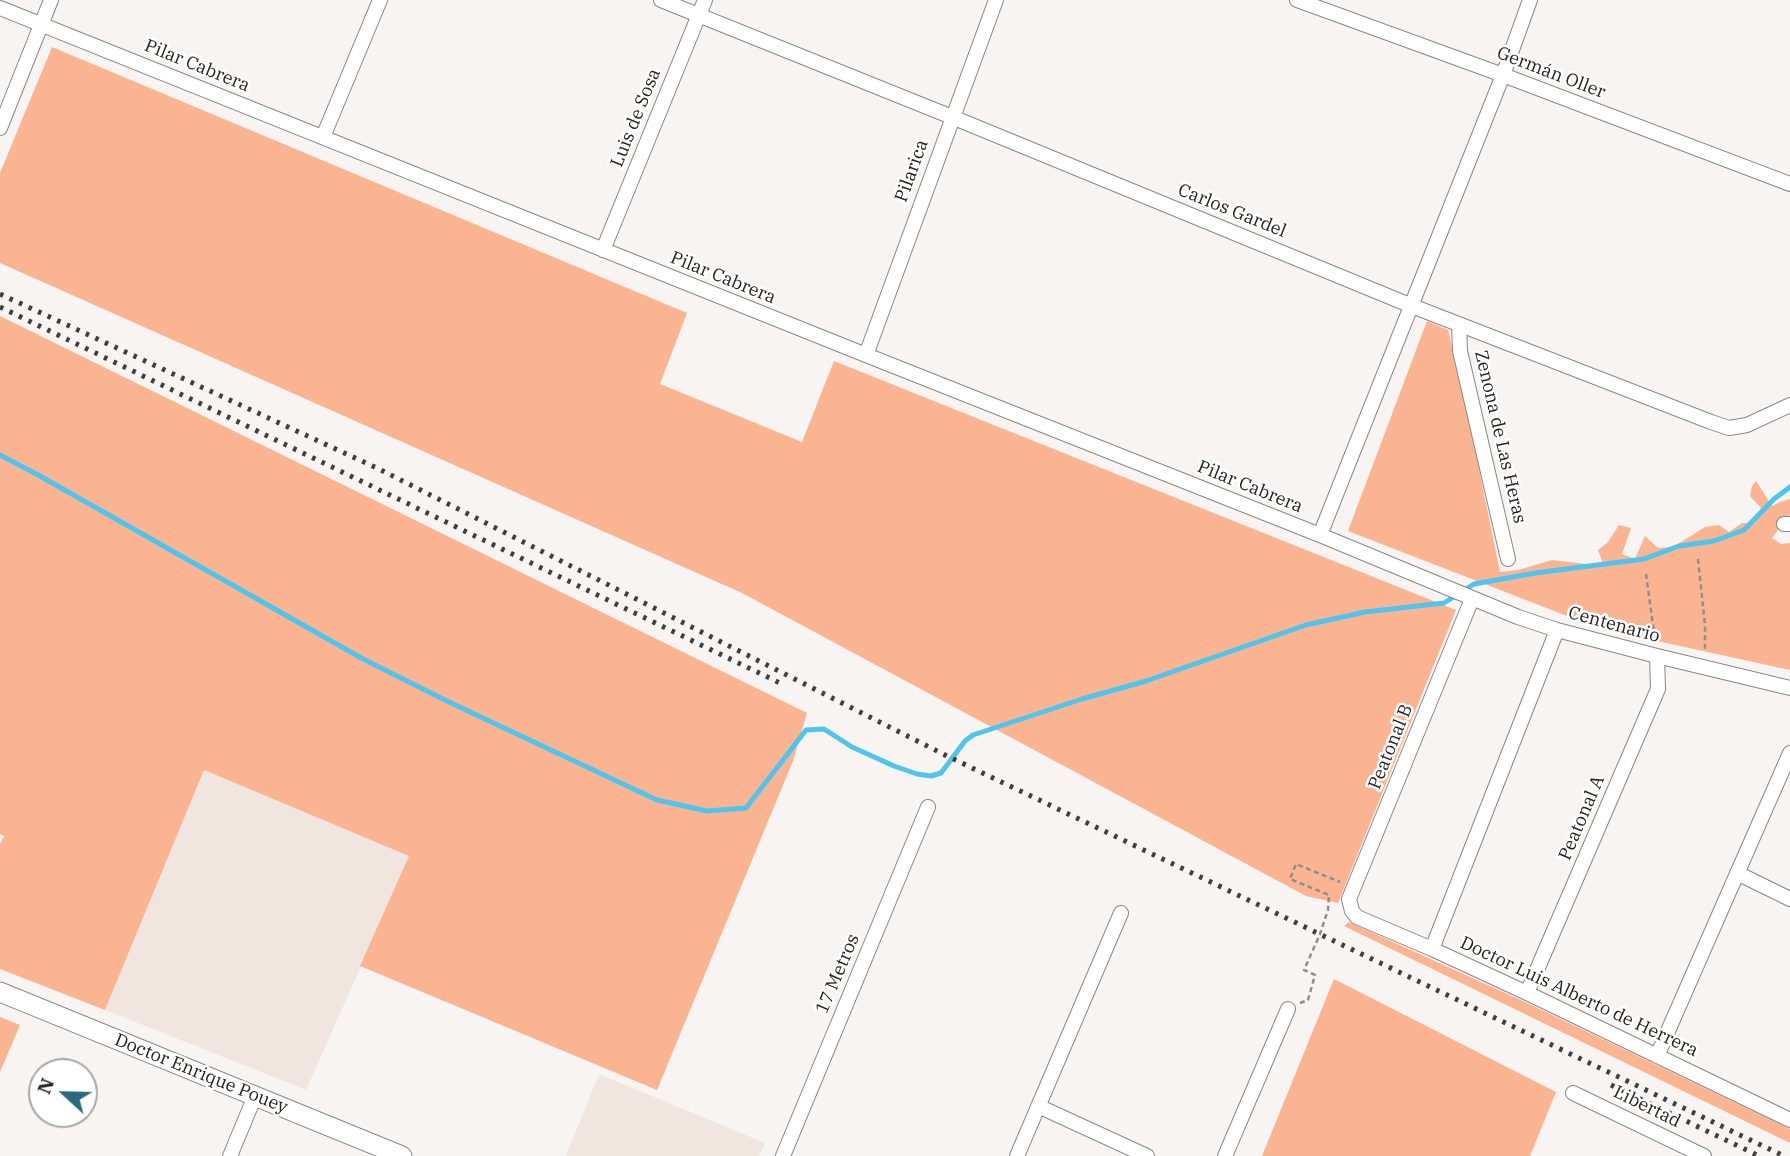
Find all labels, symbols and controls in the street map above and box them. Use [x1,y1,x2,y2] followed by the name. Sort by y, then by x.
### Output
[141,35,253,97] street label: Pilar Cabrera
[1494,42,1608,104] street label: Germán Oller
[606,66,666,170] street label: Luis de Sosa
[891,137,933,205] street label: Pilarica
[1175,179,1289,243] street label: Carlos Gardel
[667,247,779,309] street label: Pilar Cabrera
[1470,348,1530,526] street label: Zenona de Las Heras
[1194,456,1306,518] street label: Pilar Cabrera
[1566,602,1662,648] street label: Centenario
[1364,701,1418,793] street label: Peatonal B
[1554,772,1610,864] street label: Peatonal A
[812,931,864,1017] street label: 17 Metros
[1457,932,1701,1062] street label: Doctor Luis Alberto de Herrera
[111,1029,291,1119] street label: Doctor Enrique Pouey
[28,1058,98,1128] north arrow
[31,1074,59,1097] text: N
[1610,1081,1684,1133] street label: Libertad

